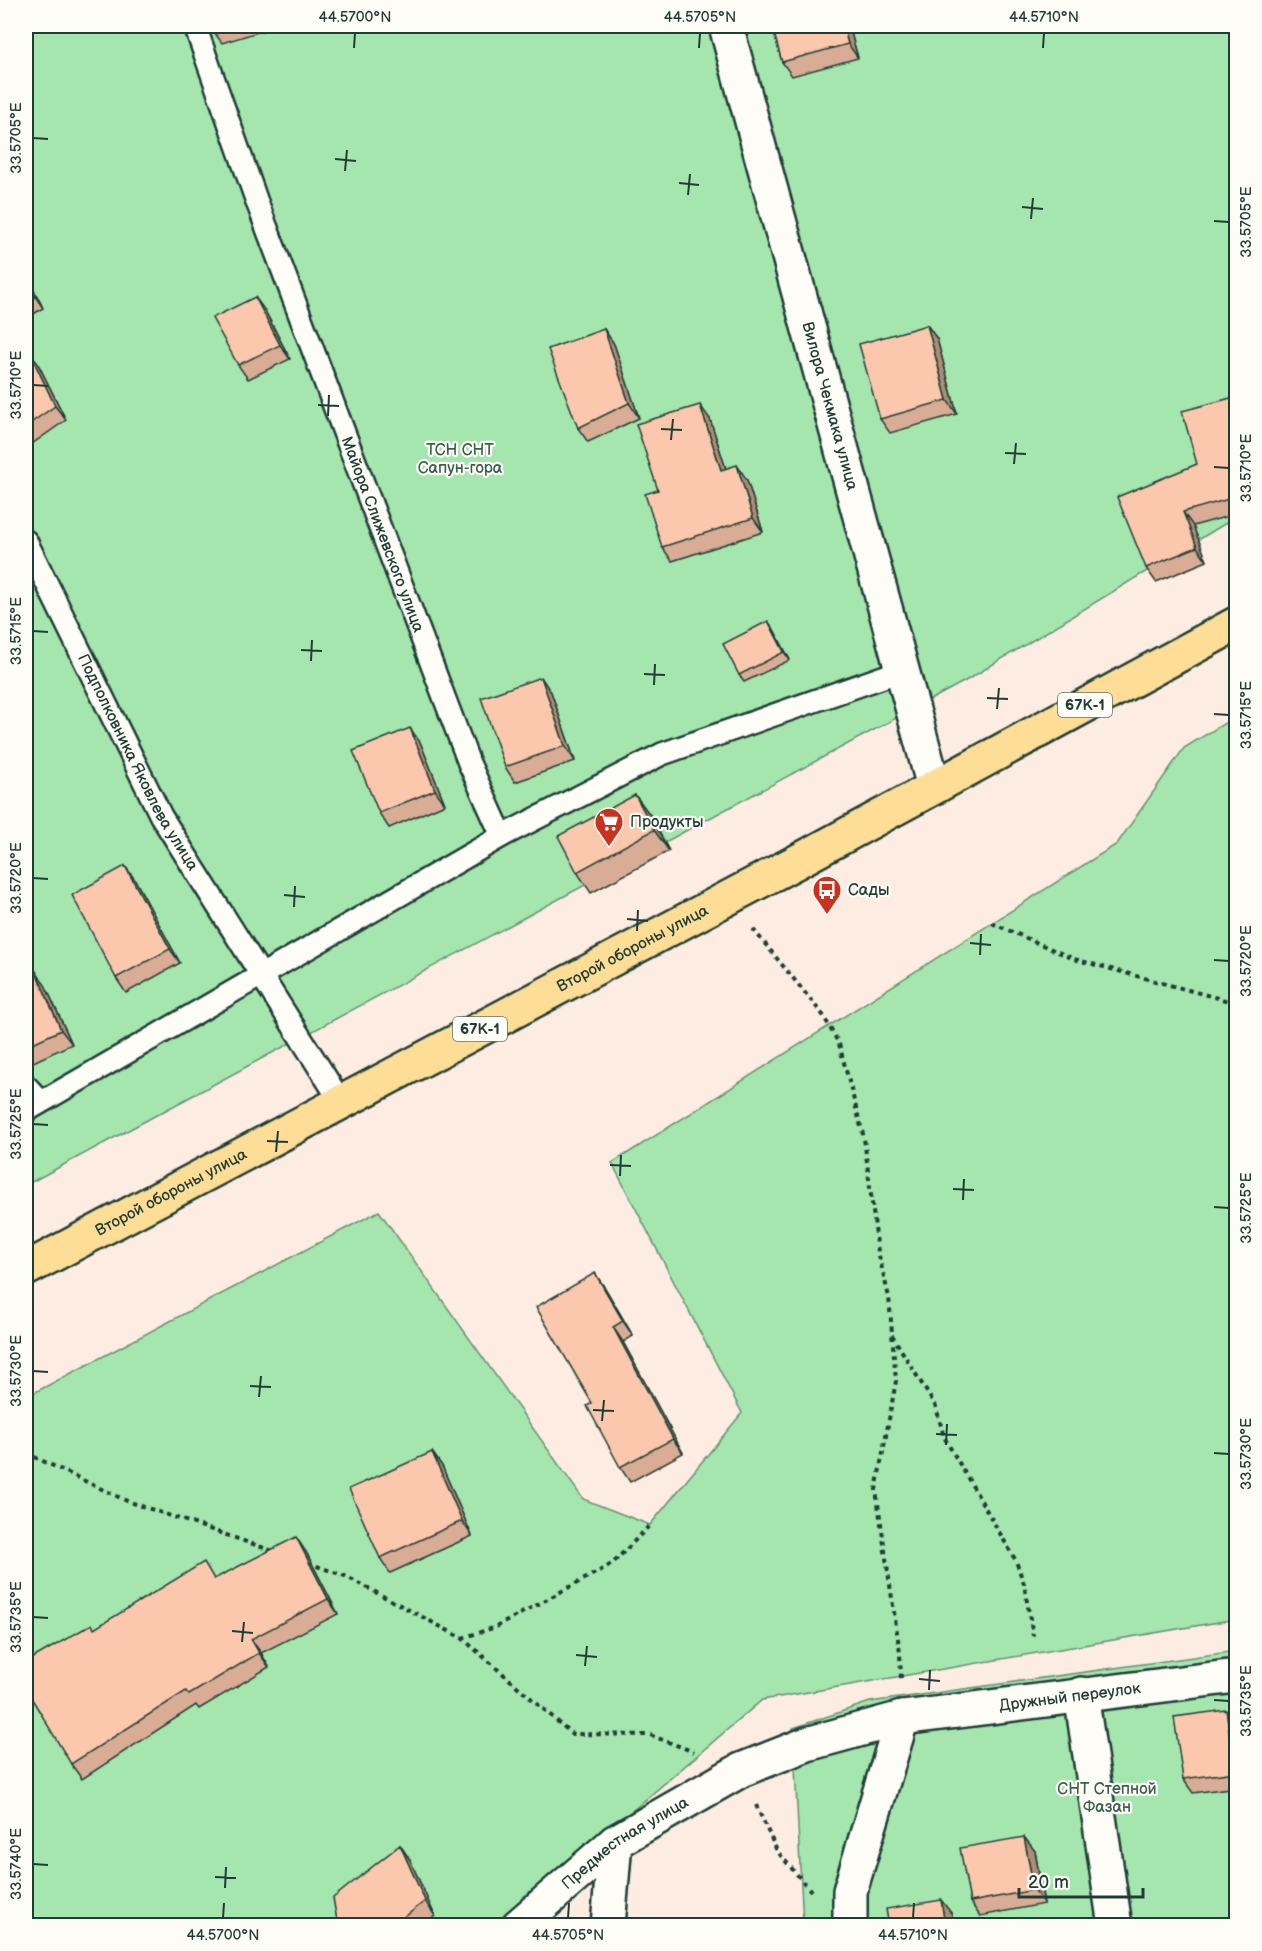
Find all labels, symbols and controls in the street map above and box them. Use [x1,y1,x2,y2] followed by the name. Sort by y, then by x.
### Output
[318,8,392,27] text: 44.5700°N
[664,8,736,27] text: 44.5705°N
[1009,8,1079,27] text: 44.5710°N
[7,102,26,174] text: 33.5705°E
[1237,186,1256,258] text: 33.5705°E
[798,320,862,493] street label: Вилора Чекмака улица
[7,351,26,419] text: 33.5710°E
[337,434,428,636] street label: Майора Слижевского улица
[1237,434,1256,502] text: 33.5710°E
[418,441,503,478] park label: ТСН СНТ Сапун-гора
[7,597,26,665] text: 33.5715°E
[73,651,203,875] street label: Подполковника Яковлева улица
[1237,681,1256,749] text: 33.5715°E
[1058,693,1112,717] road number: 67К-1
[593,806,625,848] supermarket icon: Продукты
[630,813,703,832] place label: Продукты
[7,842,26,914] text: 33.5720°E
[811,874,843,916] bus stop icon: Сады
[848,881,890,900] place label: Сады
[554,900,712,996] street label: Второй обороны улица
[1237,925,1256,997] text: 33.5720°E
[453,1017,507,1041] road number: 67К-1
[7,1088,26,1160] text: 33.5725°E
[92,1144,250,1240] street label: Второй обороны улица
[1237,1172,1256,1244] text: 33.5725°E
[7,1335,26,1407] text: 33.5730°E
[1237,1418,1256,1490] text: 33.5730°E
[7,1581,26,1653] text: 33.5735°E
[1237,1665,1256,1737] text: 33.5735°E
[998,1679,1142,1715] street label: Дружный переулок
[1057,1780,1157,1817] park label: СНТ Степной Фазан
[558,1792,692,1893] street label: Предместная улица
[7,1828,26,1900] text: 33.5740°E
[1019,1861,1144,1899] scale bar
[1028,1872,1069,1893] text: 20 m
[186,1926,260,1945] text: 44.5700°N
[532,1926,604,1945] text: 44.5705°N
[878,1926,948,1945] text: 44.5710°N

